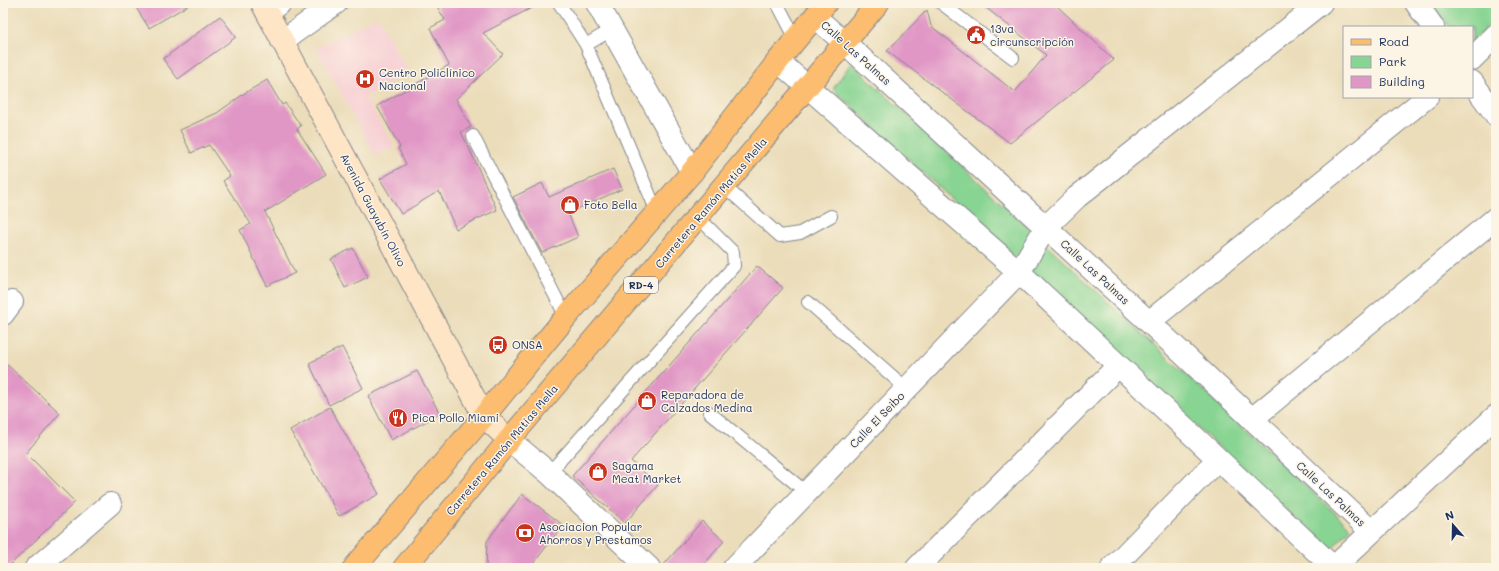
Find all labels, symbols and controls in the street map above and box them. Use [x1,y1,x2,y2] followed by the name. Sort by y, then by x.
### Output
[818,17,895,88] street label: Calle Las Palmas
[990,21,1074,49] place label: 13va circunscripción
[965,24,987,46] public building icon: 13va circunscripción
[1343,26,1473,98] legend
[1379,33,1409,49] text: Road
[1379,53,1406,69] text: Park
[379,65,475,93] place label: Centro Policlínico Nacional
[354,68,376,90] hospital icon: Centro Policlínico Nacional
[1379,73,1425,89] text: Building
[651,134,770,271] street label: Carretera Ramón Matías Mella
[337,151,410,269] street label: Avenida Guayubín Olivo
[559,194,581,216] shop icon: Foto Bella
[584,197,638,212] place label: Foto Bella
[1058,236,1133,308] street label: Calle Las Palmas
[624,277,658,293] road number: RD-4
[487,334,509,356] bus stop icon: ONSA
[512,337,543,352] place label: ONSA
[442,381,561,518] street label: Carretera Ramón Matías Mella
[661,387,753,415] place label: Reparadora de Calzados Medina
[846,388,908,451] street label: Calle El Seibo
[636,390,658,412] shop icon: Reparadora de Calzados Medina
[387,407,409,429] restaurant icon: Pica Pollo Miami
[412,410,499,425] place label: Pica Pollo Miami
[612,458,682,486] place label: Sagama Meat Market
[1294,458,1369,530] street label: Calle Las Palmas
[587,461,609,483] shop icon: Sagama Meat Market
[1433,505,1473,545] north arrow
[1443,507,1456,524] text: N
[539,519,652,547] place label: Asociacion Popular Ahorros y Prestamos
[514,522,536,544] bank icon: Asociacion Popular Ahorros y Prestamos

